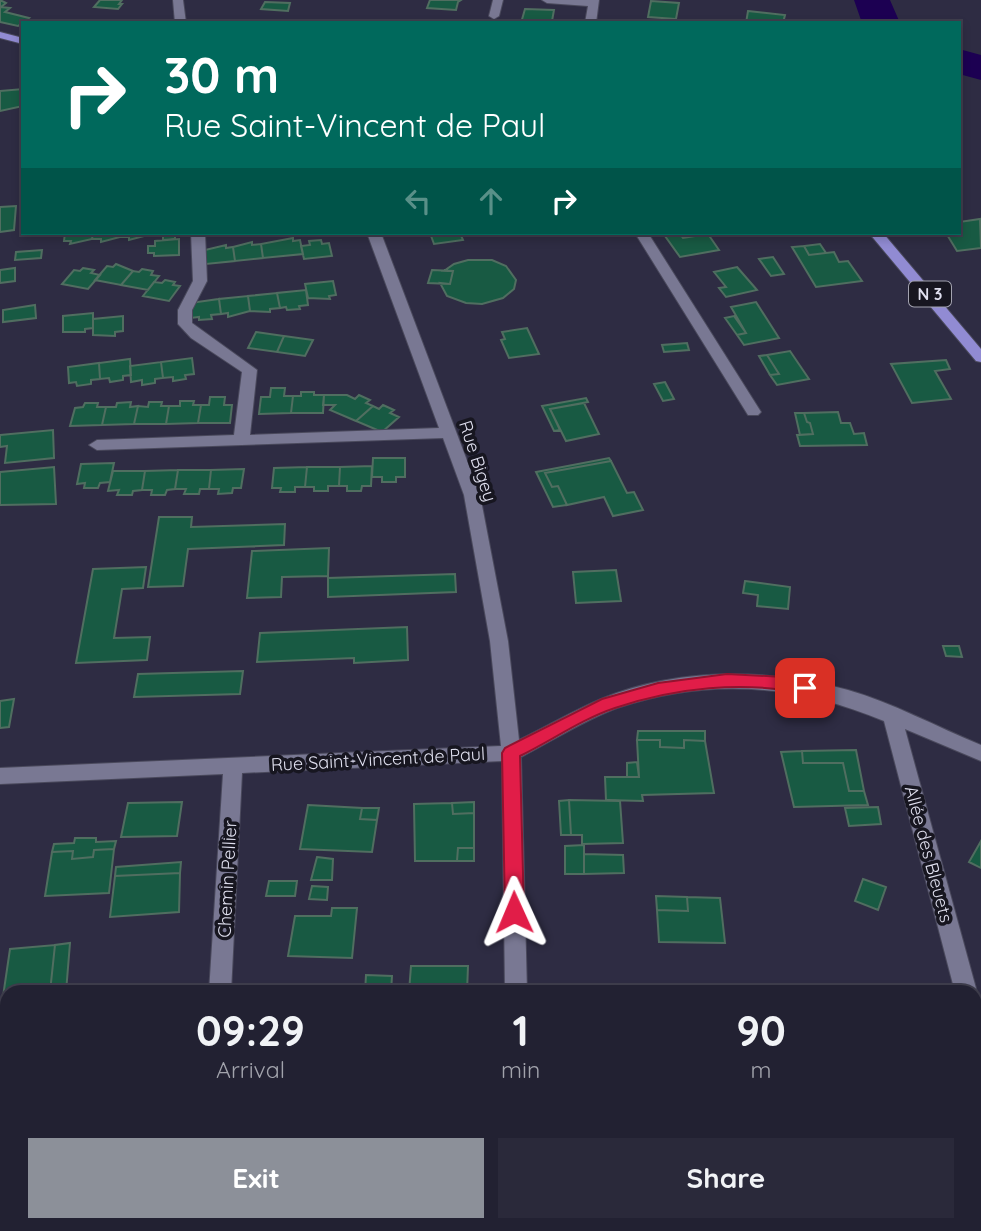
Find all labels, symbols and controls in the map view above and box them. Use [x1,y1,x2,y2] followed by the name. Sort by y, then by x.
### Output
[164,44,279,105] text: 30 m
[49,49,140,140] icon: right
[164,105,545,145] text: Rue Saint-Vincent de Paul
[399,182,437,220] icon: left
[472,182,510,220] icon: ahead
[545,182,583,220] icon: right
[909,282,951,306] road number: N 3
[454,418,502,504] street label: Rue Bigey
[775,658,835,718] pin
[786,669,824,707] icon: arrive
[270,742,486,776] street label: Rue Saint-Vincent de Paul
[900,783,958,925] street label: Allée des Bleuets
[212,820,242,938] street label: Chemin Pellier
[477,875,551,949] position arrow
[196,1004,305,1057] text: 09:29
[512,1004,529,1057] text: 1
[736,1004,786,1057] text: 90
[216,1055,285,1084] text: Arrival
[501,1055,540,1084] text: min
[751,1055,772,1084] text: m
[28,1138,484,1218] button: Exit
[498,1138,954,1218] button: Share

